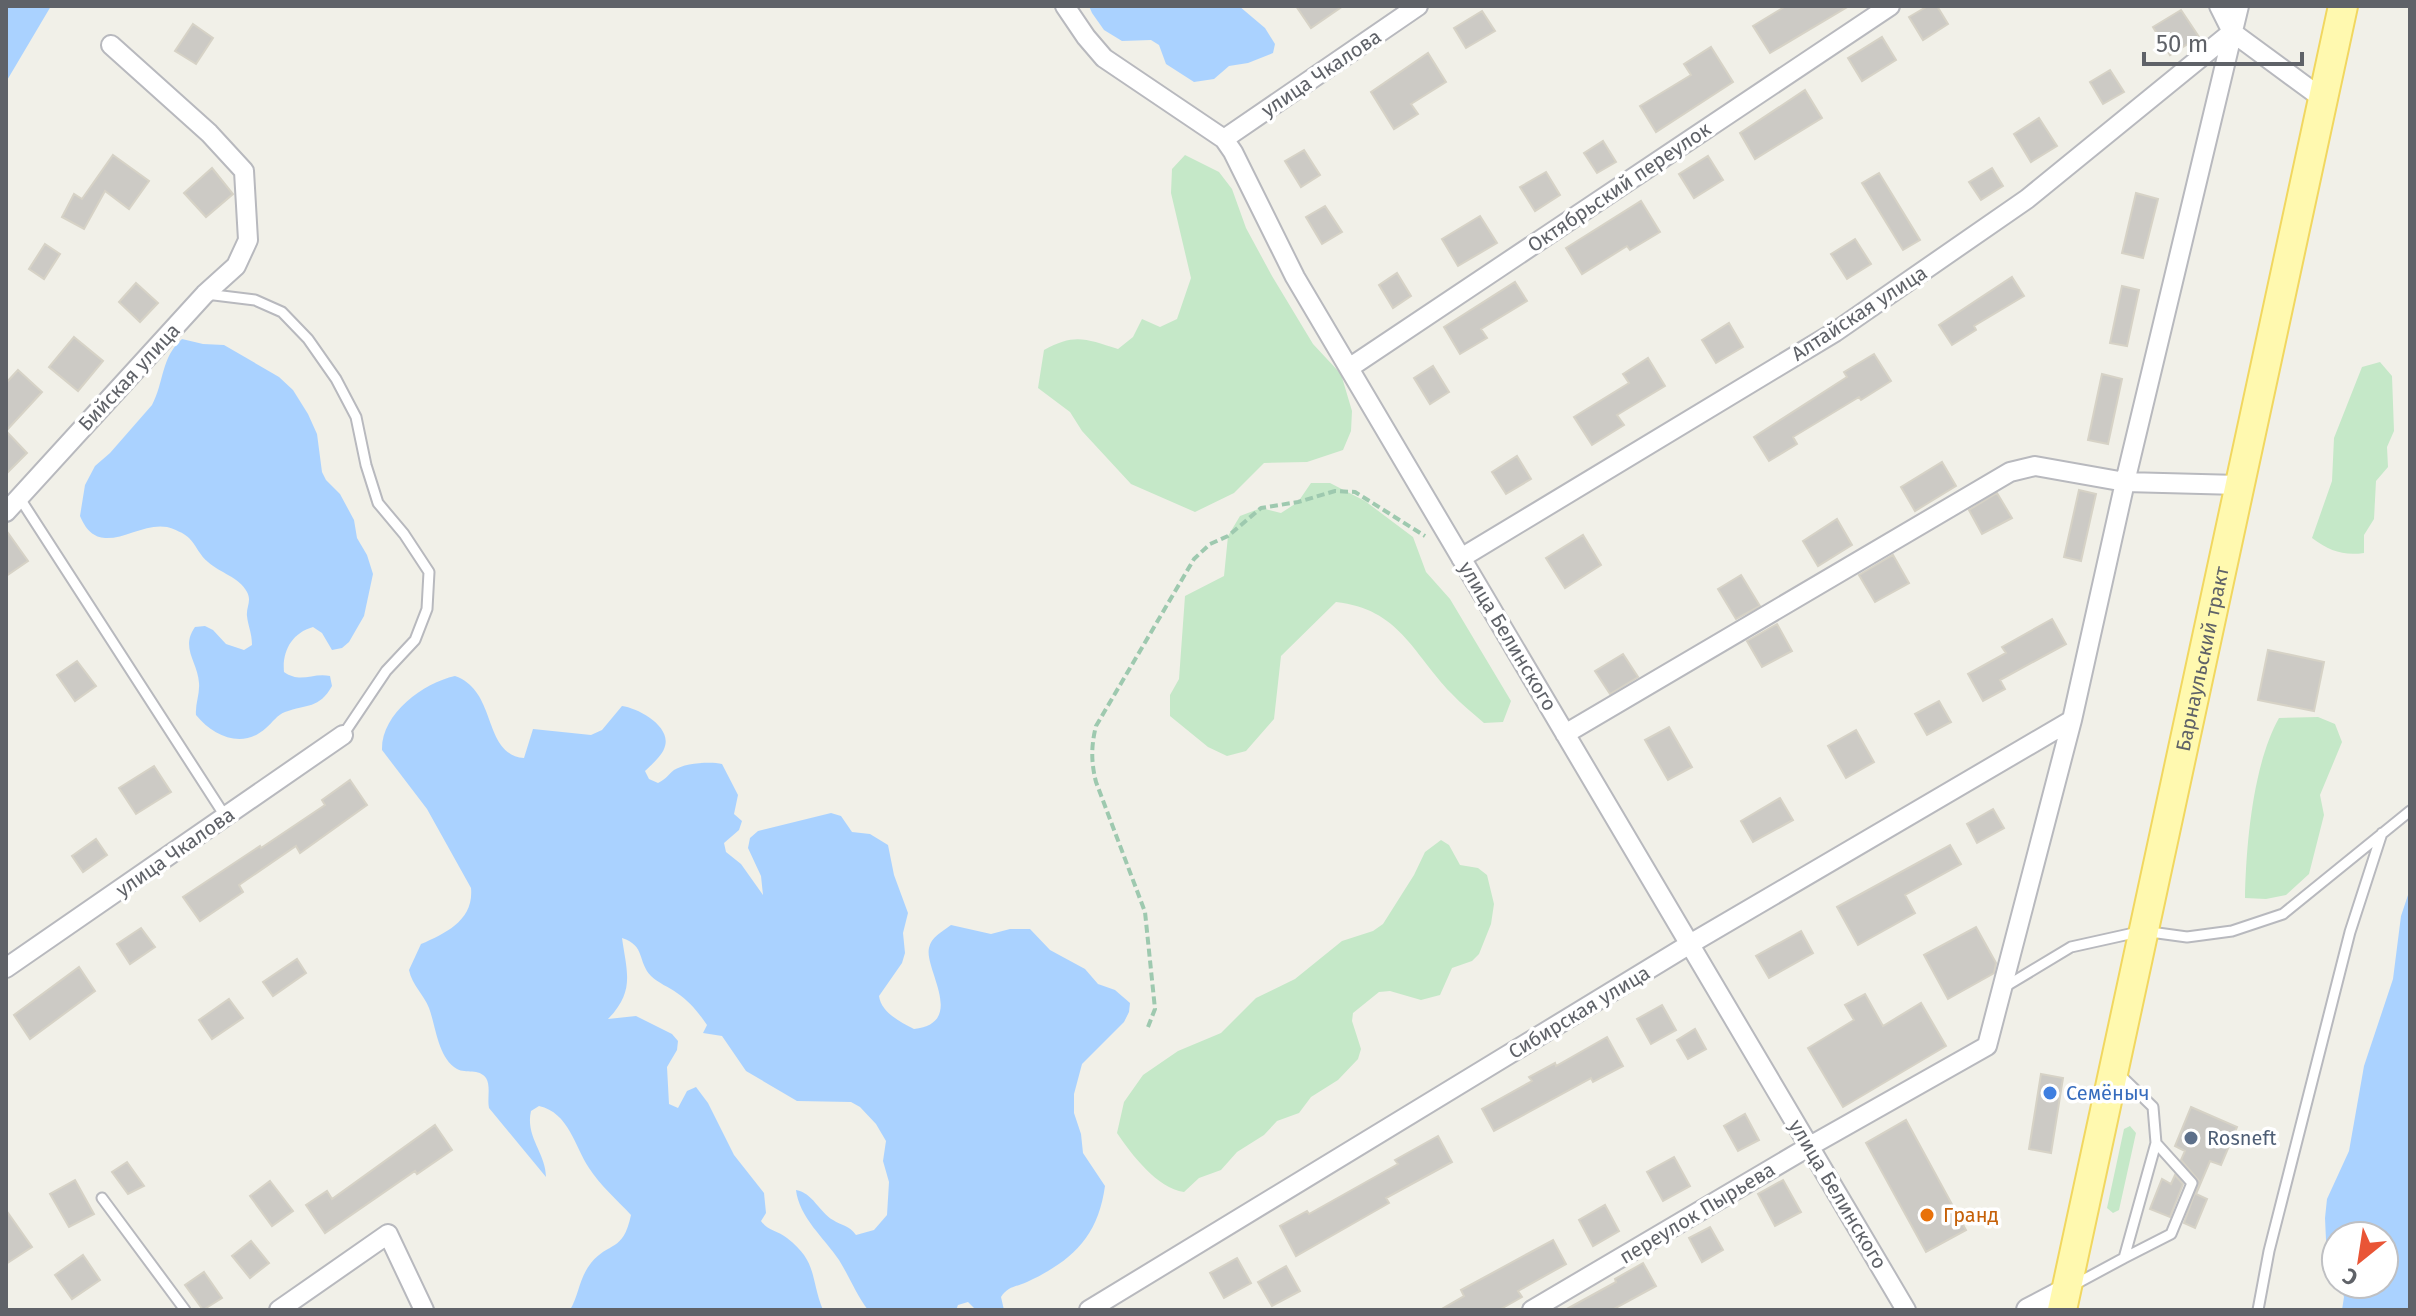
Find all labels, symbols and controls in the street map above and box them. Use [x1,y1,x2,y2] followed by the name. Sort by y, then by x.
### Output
[2144,16,2302,66] scale bar
[1257,24,1385,122] street label: улица Чкалова
[2156,30,2208,58] text: 50 m
[1523,116,1716,257] street label: Октябрьский переулок
[1787,260,1931,366] street label: Алтайская улица
[73,318,185,436] street label: Бийская улица
[1454,557,1562,715] street label: улица Белинского
[2171,563,2234,754] street label: Барнаульский тракт
[111,802,239,902] street label: улица Чкалова
[1504,960,1654,1064] street label: Сибирская улица
[2066,1081,2150,1105] place label: Семёныч
[2041,1084,2059,1102] marker: Семёныч
[1784,1115,1892,1273] street label: улица Белинского
[2207,1126,2277,1150] place label: Rosneft
[2182,1129,2200,1147] marker: Rosneft
[1615,1157,1779,1269] street label: переулок Пырьева
[1943,1203,1999,1227] place label: Гранд
[1918,1206,1936,1224] marker: Гранд
[2320,1220,2400,1300] north arrow
[2338,1262,2362,1292] text: С

